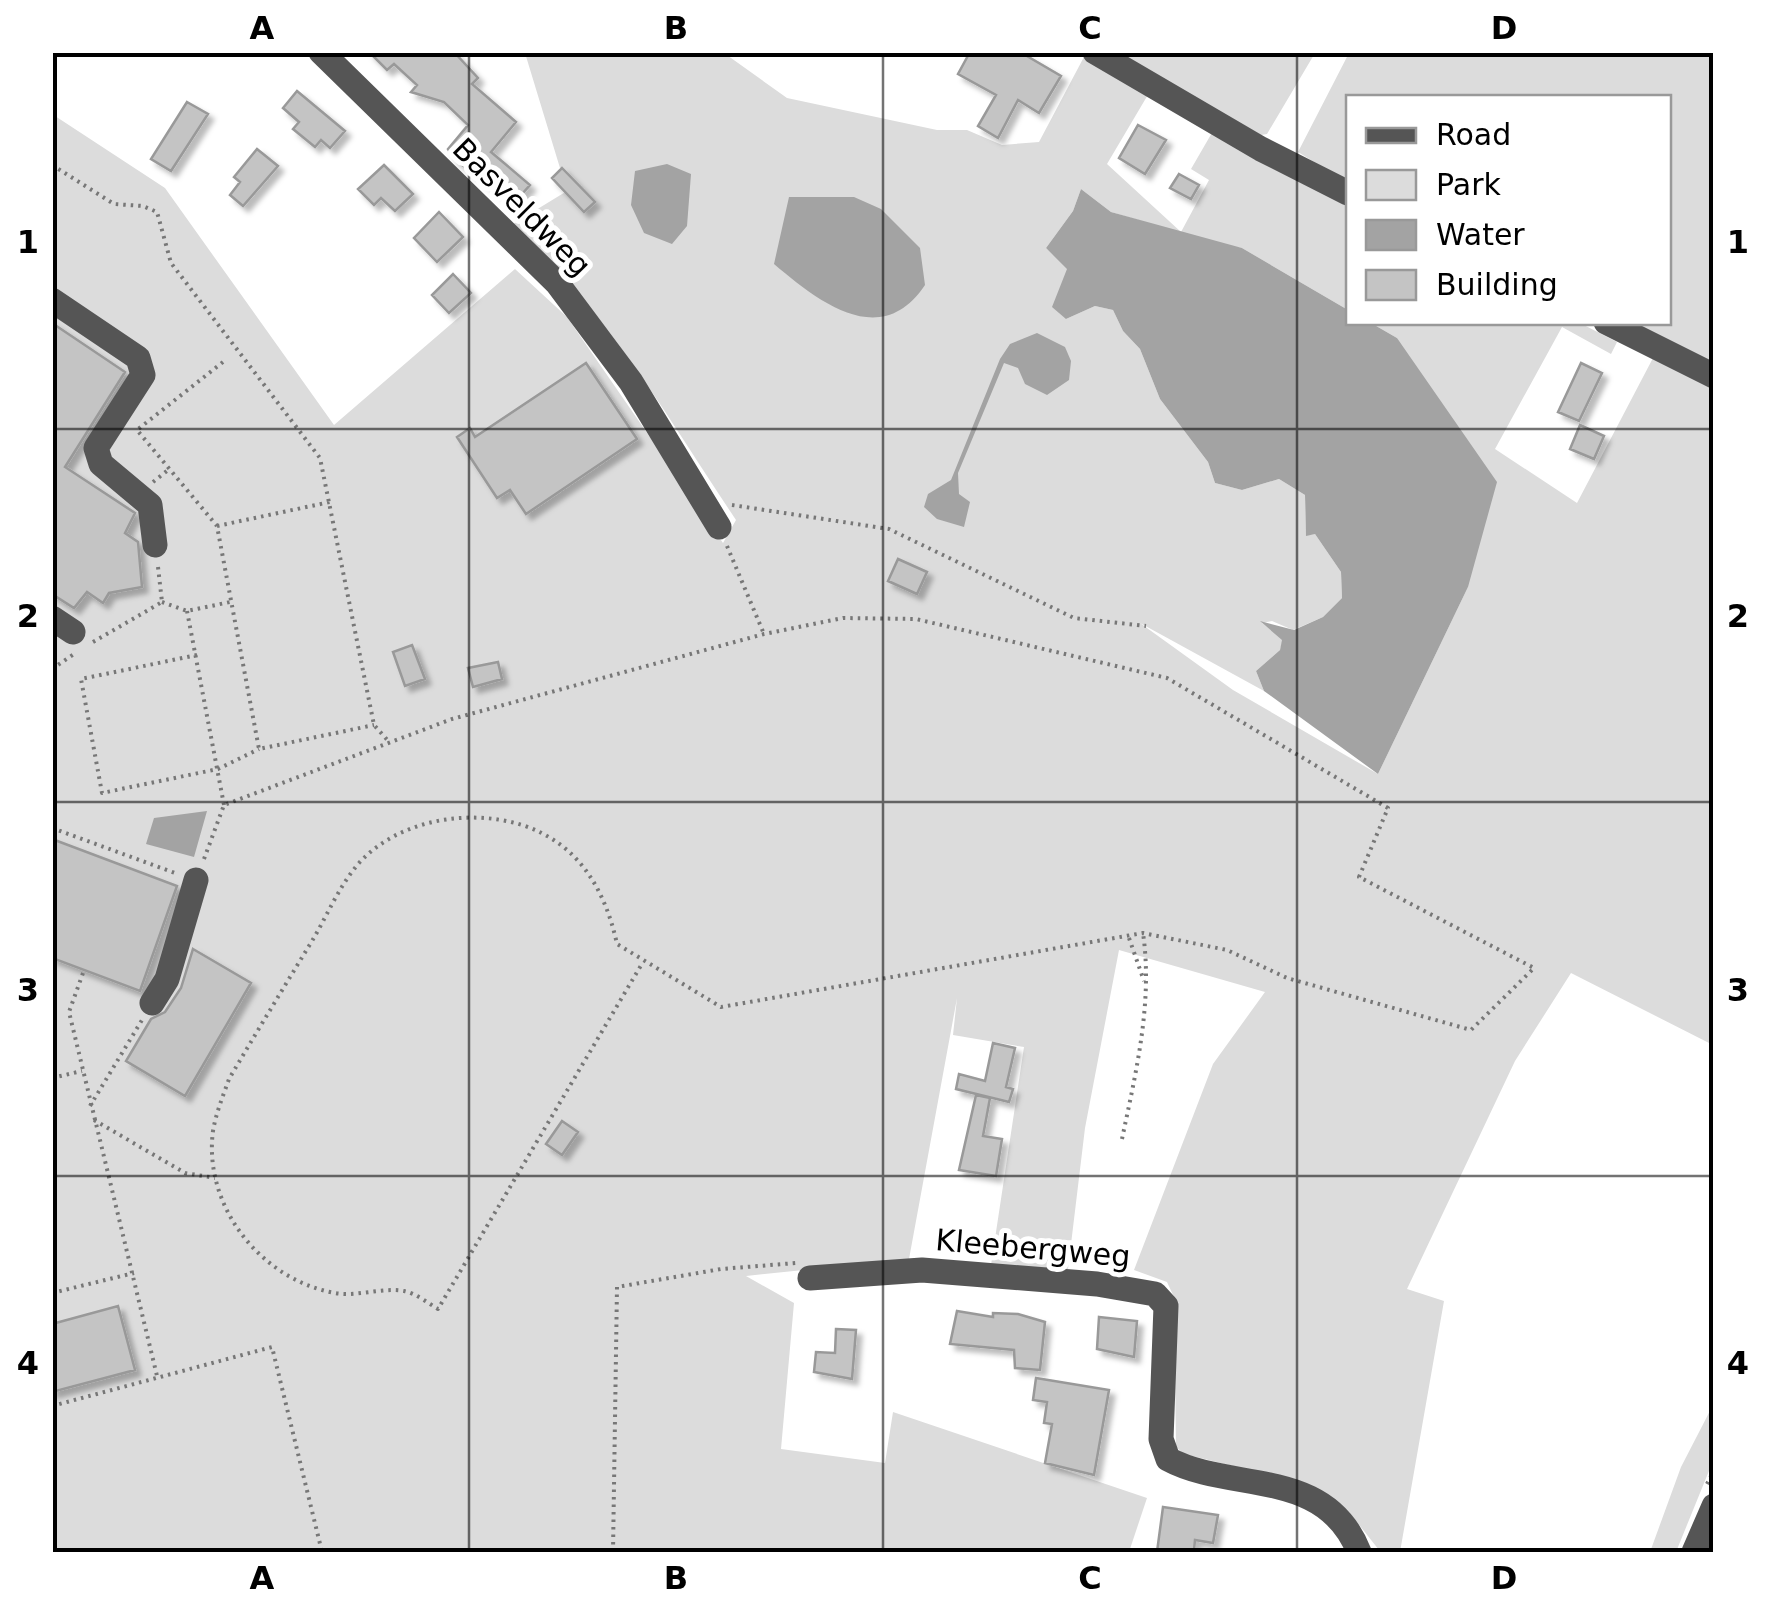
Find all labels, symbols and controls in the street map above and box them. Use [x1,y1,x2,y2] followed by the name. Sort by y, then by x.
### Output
[250,9,275,47] text: A
[664,9,688,47] text: B
[1078,9,1102,47] text: C
[1491,9,1517,47] text: D
[1346,95,1671,325] legend
[1436,117,1511,152] text: Road
[446,131,598,283] street label: Basveldweg
[1436,167,1501,202] text: Park
[1436,217,1525,252] text: Water
[17,223,39,261] text: 1
[1727,223,1749,261] text: 1
[1436,267,1558,302] text: Building
[17,597,39,635] text: 2
[1727,597,1749,635] text: 2
[17,971,39,1009] text: 3
[1727,971,1749,1009] text: 3
[934,1222,1132,1274] street label: Kleebergweg
[17,1344,39,1382] text: 4
[1727,1344,1749,1382] text: 4
[250,1559,275,1597] text: A
[664,1559,688,1597] text: B
[1078,1559,1102,1597] text: C
[1491,1559,1517,1597] text: D

